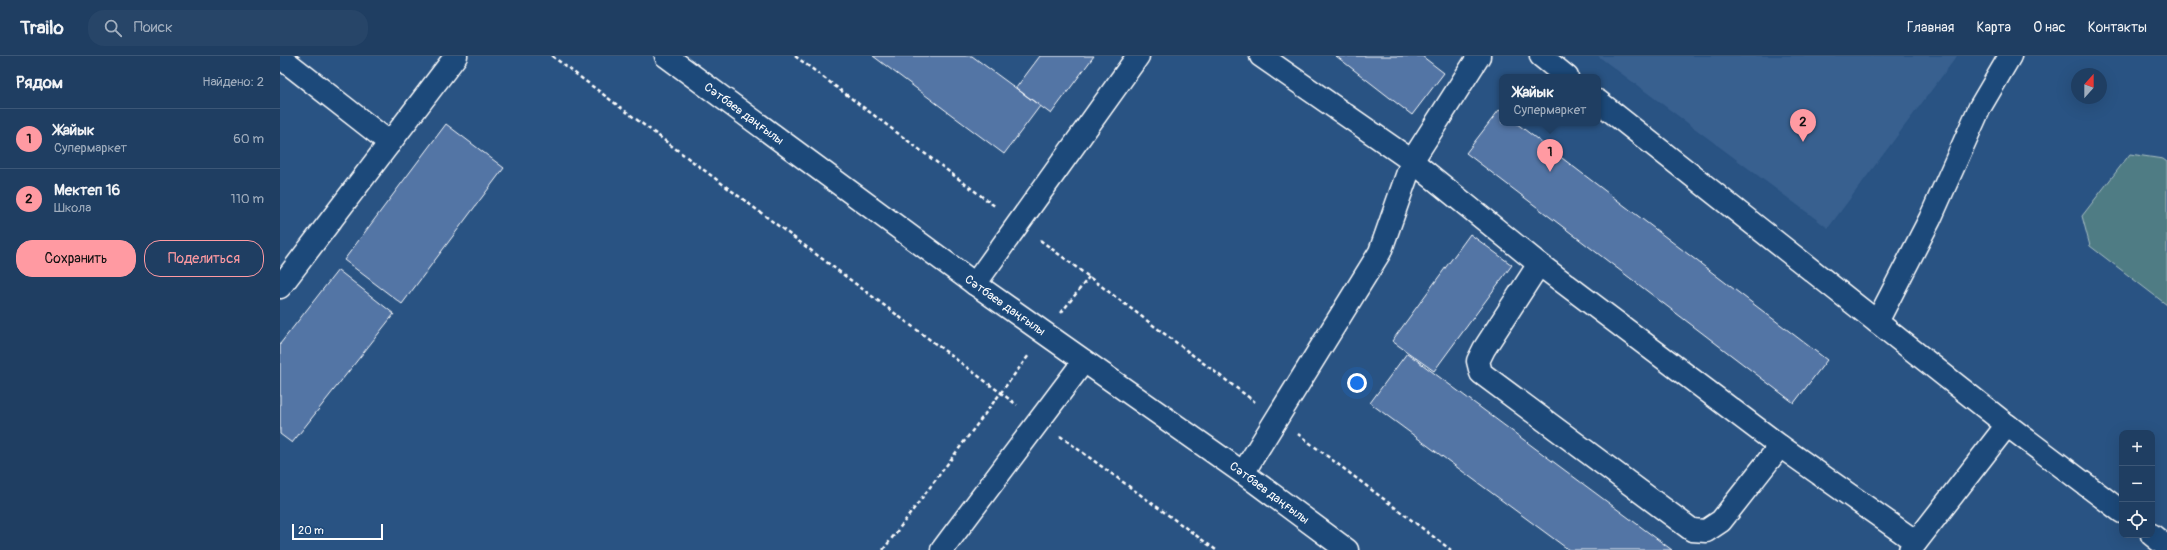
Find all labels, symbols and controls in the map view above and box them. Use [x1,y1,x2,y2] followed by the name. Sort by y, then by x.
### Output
[88,10,368,46] search box
[20,16,64,40] text: Trailo
[102,17,124,39] icon: search
[134,18,173,37] text: Поиск
[1907,19,1954,36] text: Главная
[1976,19,2011,36] text: Карта
[2033,19,2066,36] text: О нас
[2088,19,2147,36] text: Контакты
[2071,68,2107,104] north arrow
[16,72,63,93] text: Рядом
[202,74,264,90] text: Найдено: 2
[1499,74,1601,126] popup
[701,80,787,149] street label: Сәтбаев даңғылы
[1513,83,1554,102] text: Жайык
[1513,102,1587,118] text: Супермаркет
[1790,109,1816,142] pin: 2
[54,121,95,140] text: Жайык
[26,131,32,147] text: 1
[233,131,264,147] text: 60 m
[1537,139,1563,172] pin: 1
[54,140,127,156] text: Супермаркет
[54,181,120,200] text: Мектеп 16
[25,191,33,207] text: 2
[231,191,264,207] text: 110 m
[54,200,91,216] text: Школа
[16,240,136,277] button: Сохранить
[144,240,264,277] button: Поделиться
[962,272,1048,340] street label: Сәтбаев даңғылы
[1347,373,1367,393] your location
[2119,430,2155,538] map controls
[2119,430,2155,466] button: +
[1226,459,1312,528] street label: Сәтбаев даңғылы
[2119,466,2155,502] button: −
[2119,502,2155,538] button: locate
[292,522,383,541] scale bar
[298,524,324,537] text: 20 m

